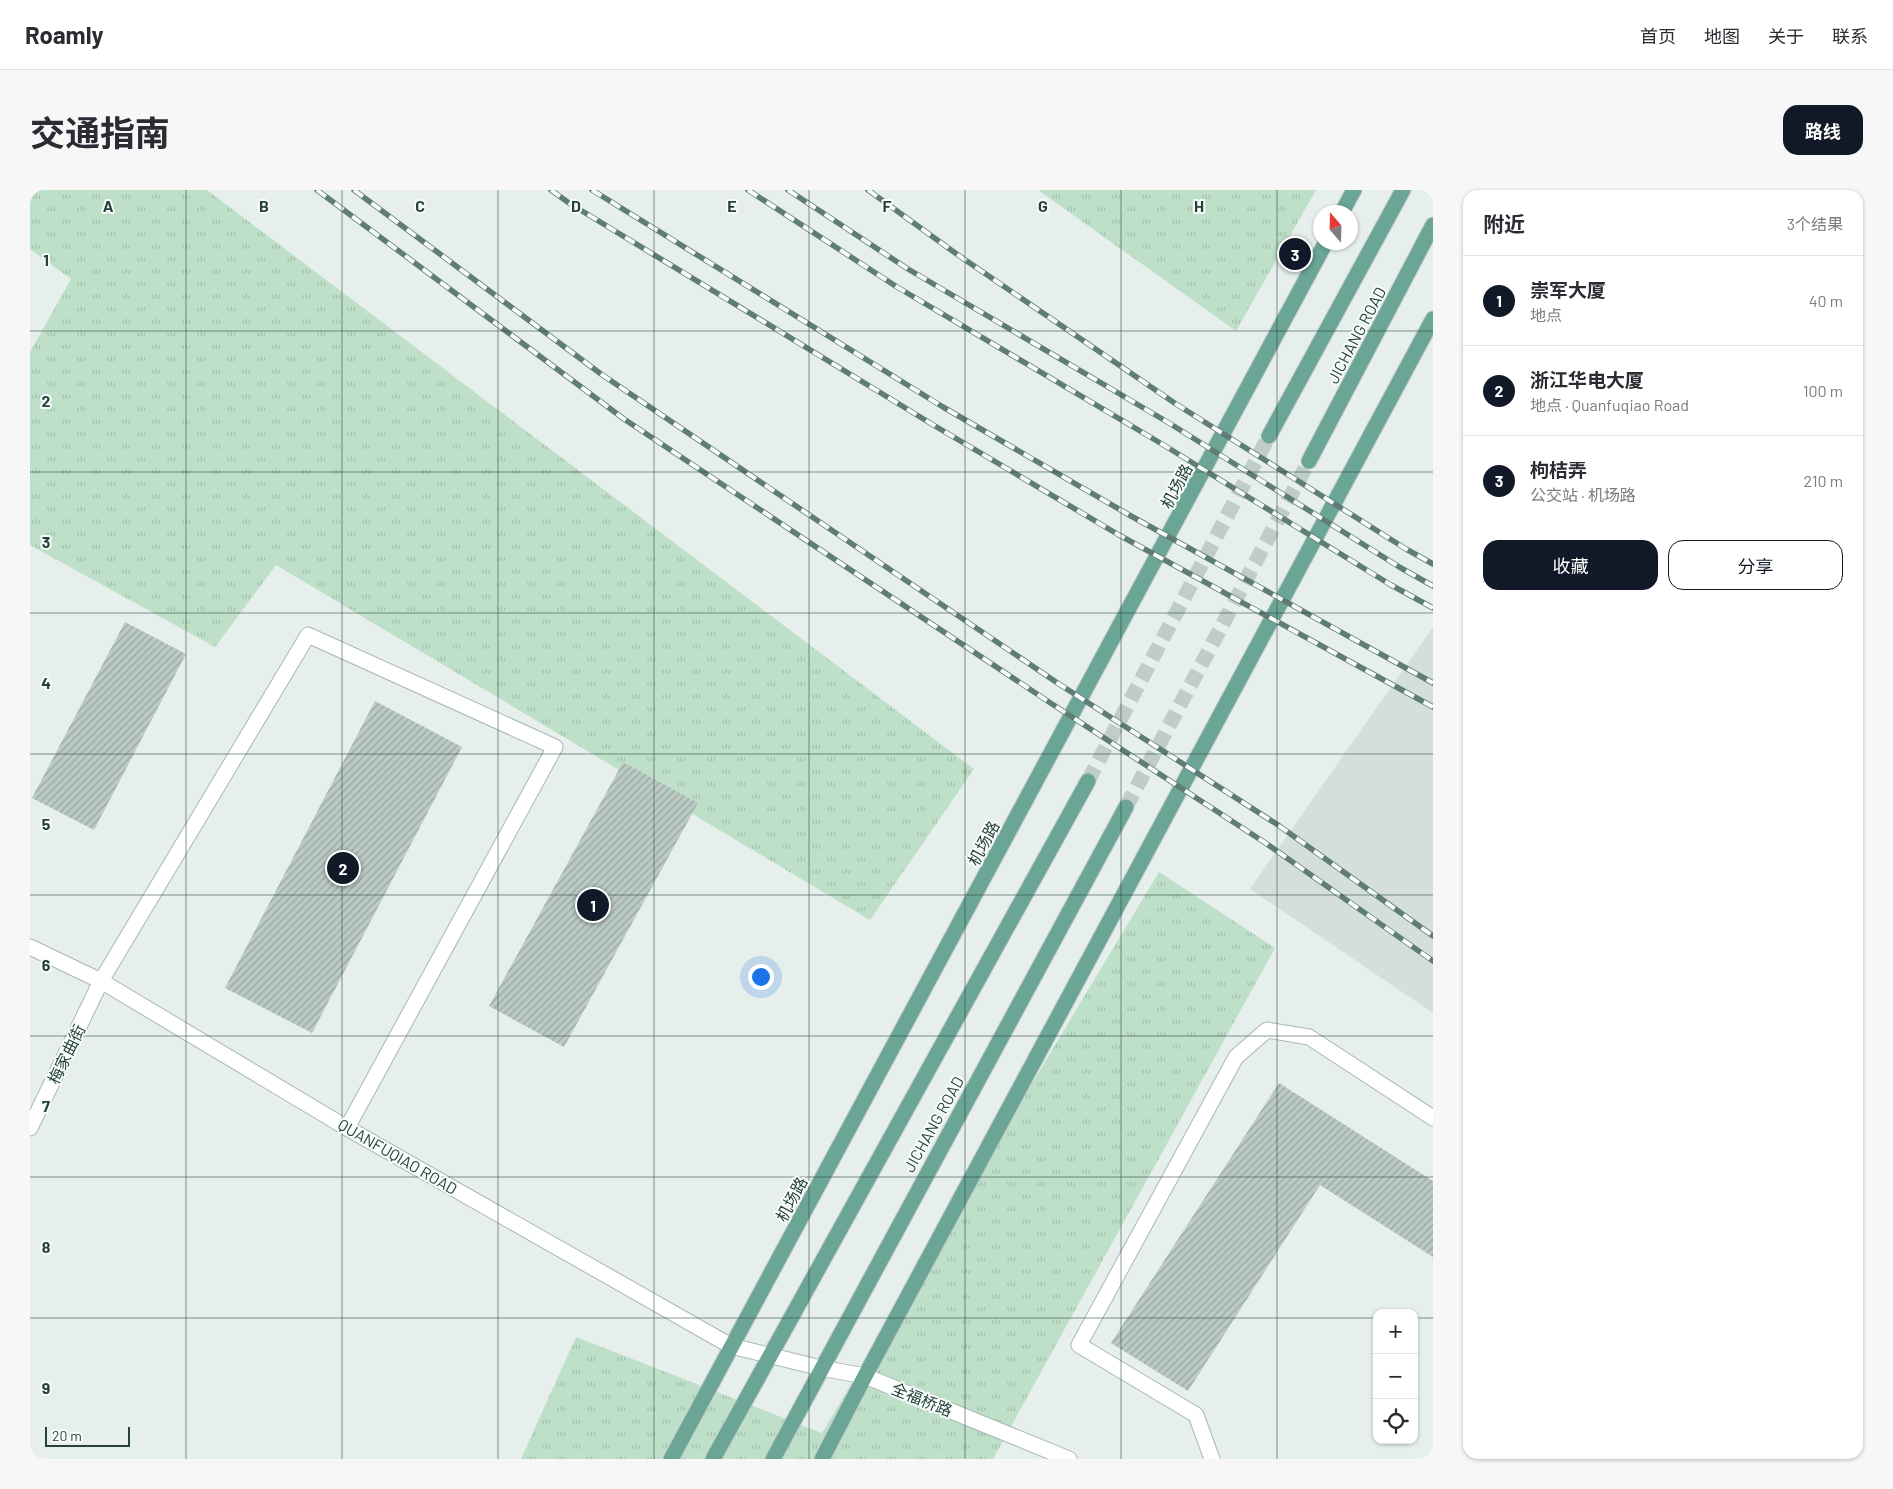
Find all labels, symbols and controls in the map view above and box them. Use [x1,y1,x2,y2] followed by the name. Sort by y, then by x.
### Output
[25,20,104,49] text: Roamly
[1640,25,1676,47] text: 首页
[1704,25,1740,47] text: 地图
[1768,25,1804,47] text: 关于
[1832,25,1868,47] text: 联系
[1783,105,1863,155] button: 路线
[30,111,170,153] text: 交通指南
[103,196,114,215] text: A
[259,196,269,215] text: B
[415,196,425,215] text: C
[571,196,581,215] text: D
[727,196,737,215] text: E
[883,196,892,215] text: F
[1038,196,1048,215] text: G
[1194,196,1204,215] text: H
[1313,205,1358,250] north arrow
[1483,211,1525,236] text: 附近
[1787,214,1843,233] text: 3个结果
[1279,235,1311,273] pin: 3
[43,250,49,269] text: 1
[1530,278,1606,301] text: 崇军大厦
[1323,284,1389,386] street label: JICHANG ROAD
[1496,291,1502,310] text: 1
[1809,291,1843,310] text: 40 m
[1530,305,1562,324] text: 地点
[1530,368,1644,391] text: 浙江华电大厦
[1495,381,1503,400] text: 2
[1803,381,1843,400] text: 100 m
[42,391,51,410] text: 2
[1530,395,1689,414] text: 地点 · Quanfuqiao Road
[1530,458,1587,481] text: 枸桔弄
[1156,460,1196,512] street label: 机场路
[1495,471,1503,490] text: 3
[1804,471,1843,490] text: 210 m
[1530,485,1636,504] text: 公交站 · 机场路
[42,532,50,551] text: 3
[1483,540,1658,590] button: 收藏
[1668,540,1843,590] button: 分享
[41,673,51,692] text: 4
[42,814,51,833] text: 5
[963,817,1003,869] street label: 机场路
[327,849,359,887] pin: 2
[577,886,609,924] pin: 1
[42,955,51,974] text: 6
[748,964,774,990] your location
[43,1021,89,1087] street label: 梅家曲街
[899,1073,967,1175] street label: JICHANG ROAD
[42,1096,50,1115] text: 7
[335,1114,461,1198] street label: QUANFUQIAO ROAD
[771,1173,811,1225] street label: 机场路
[42,1237,51,1256] text: 8
[1373,1309,1418,1444] map controls
[1373,1309,1418,1354] button: +
[1373,1354,1418,1399] button: −
[42,1378,50,1397] text: 9
[889,1378,955,1420] street label: 全福桥路
[1373,1399,1418,1444] button: locate
[45,1424,130,1447] scale bar
[52,1427,82,1444] text: 20 m

